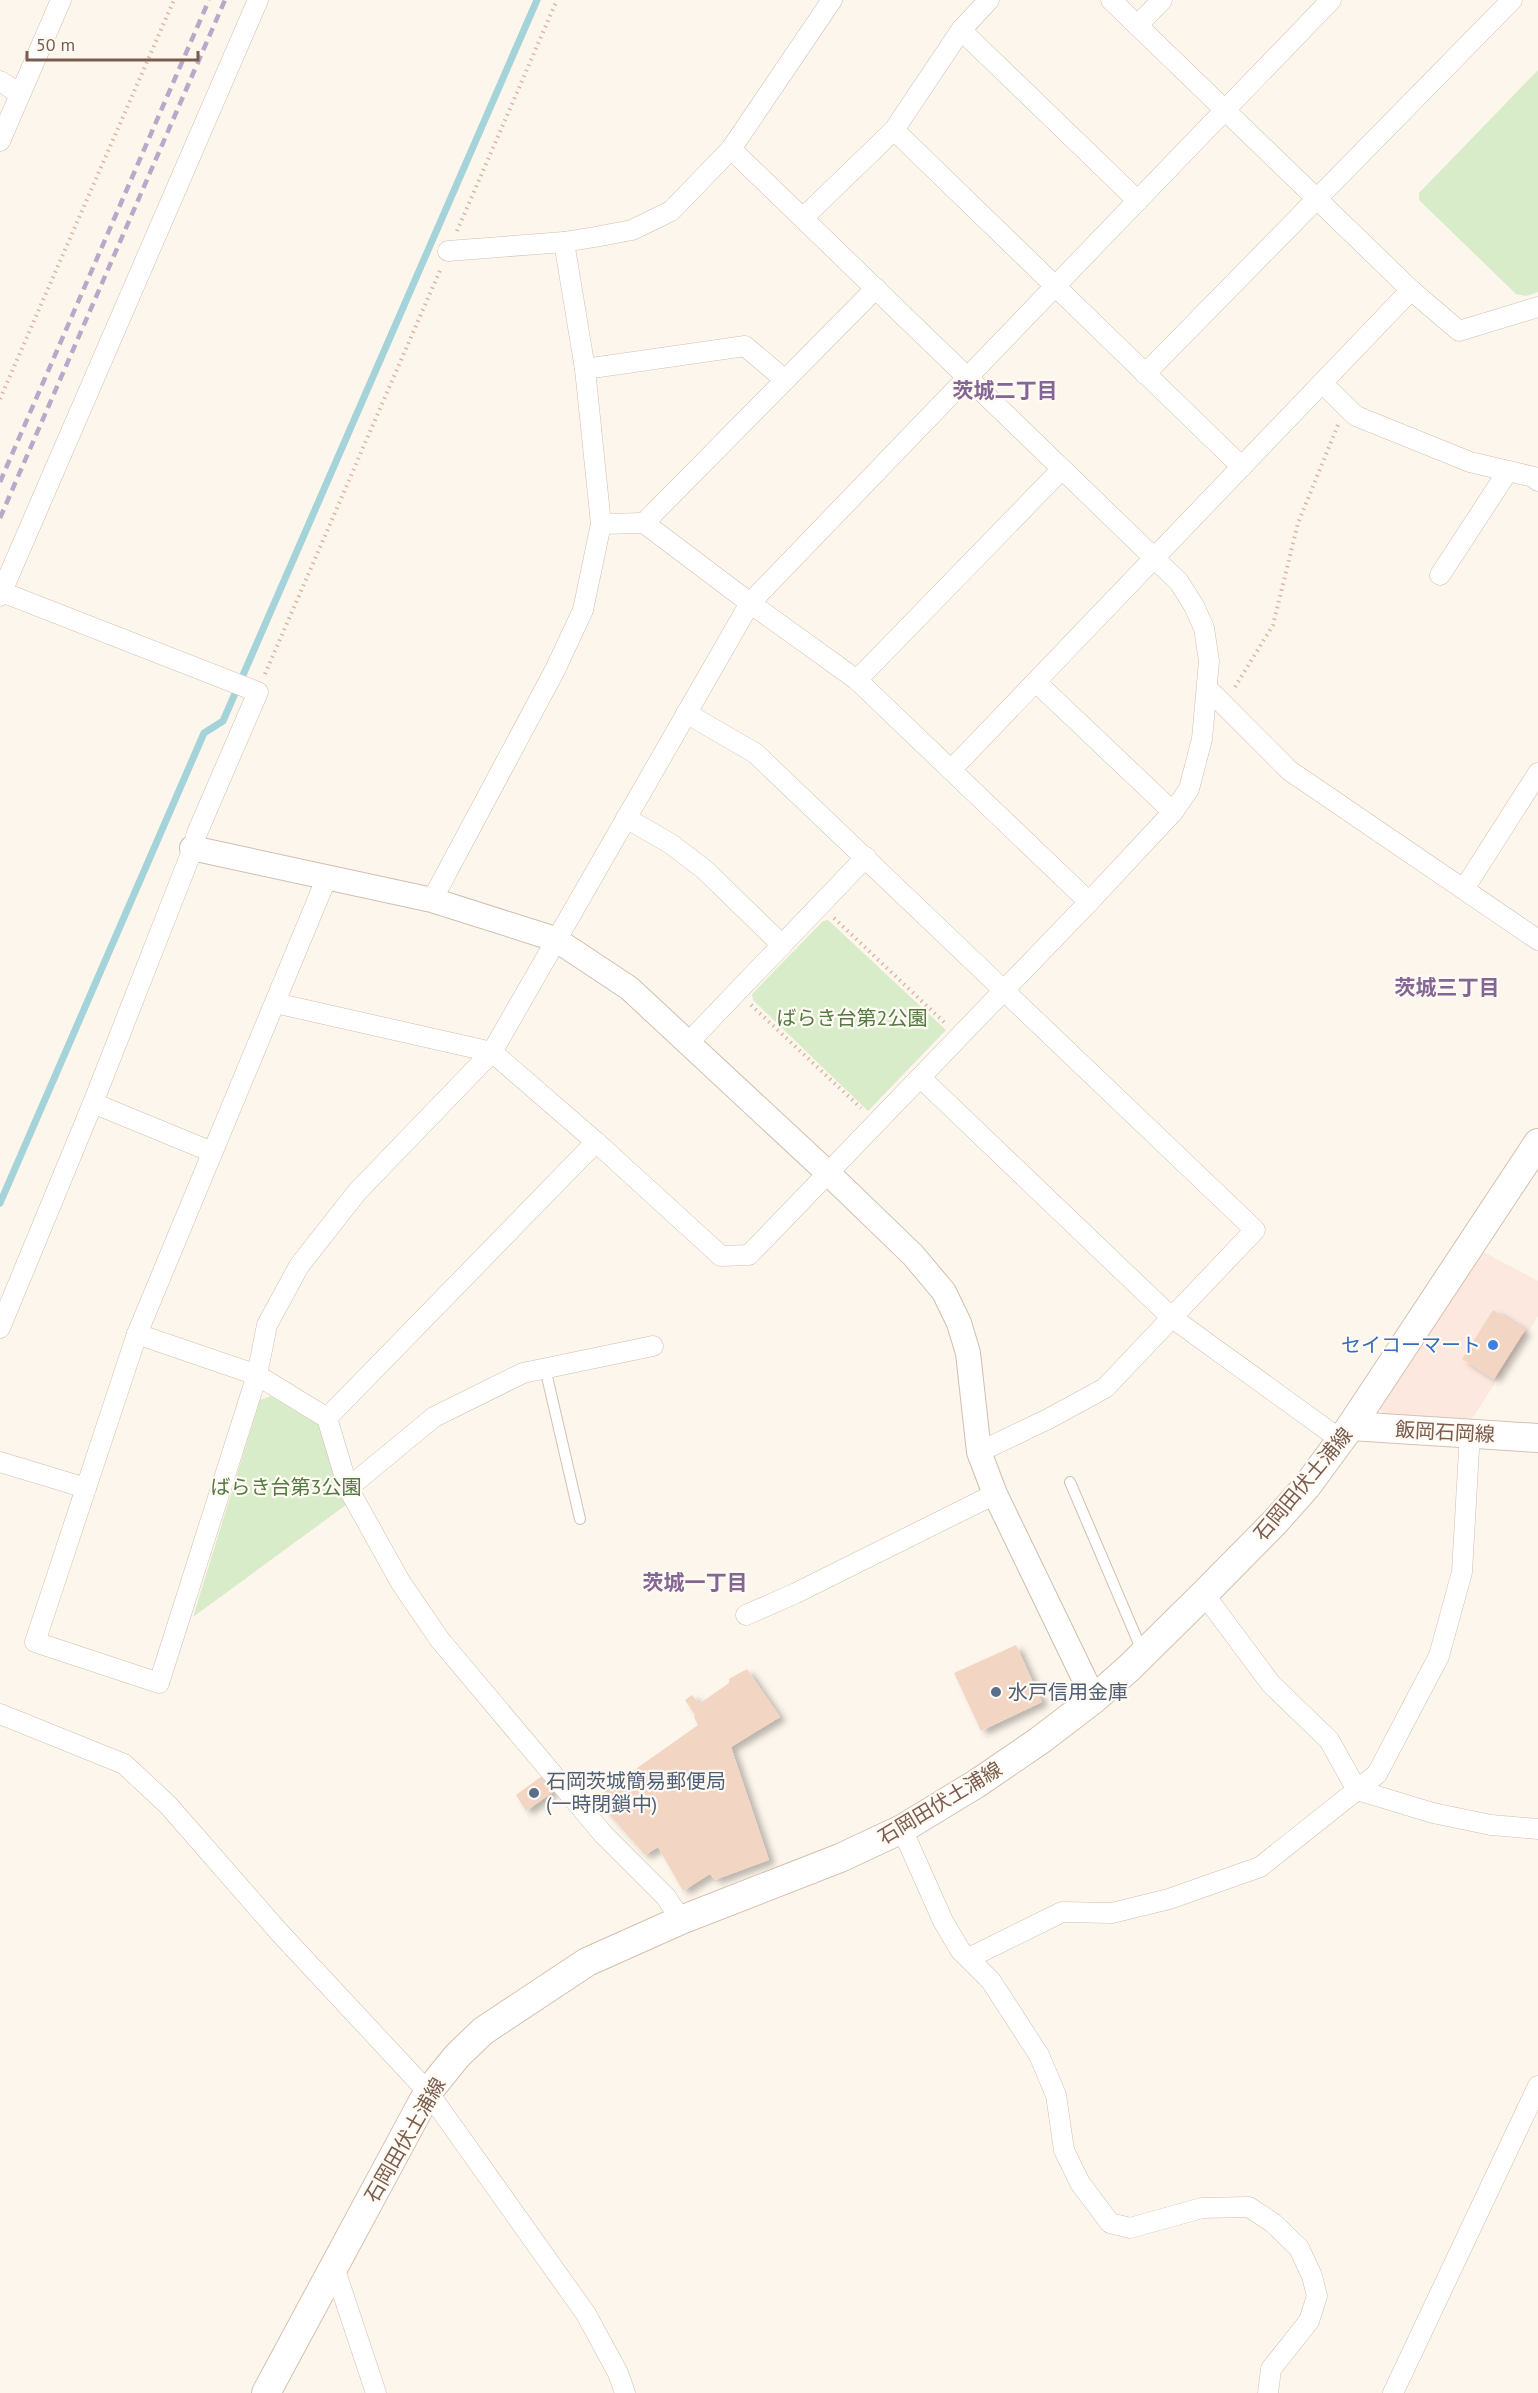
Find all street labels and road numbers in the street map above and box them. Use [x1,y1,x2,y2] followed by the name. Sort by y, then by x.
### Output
[1394,1416,1496,1448] street label: 飯岡石岡線
[1248,1422,1358,1546] street label: 石岡田伏土浦線
[873,1756,1007,1850] street label: 石岡田伏土浦線
[359,2073,451,2207] street label: 石岡田伏土浦線

